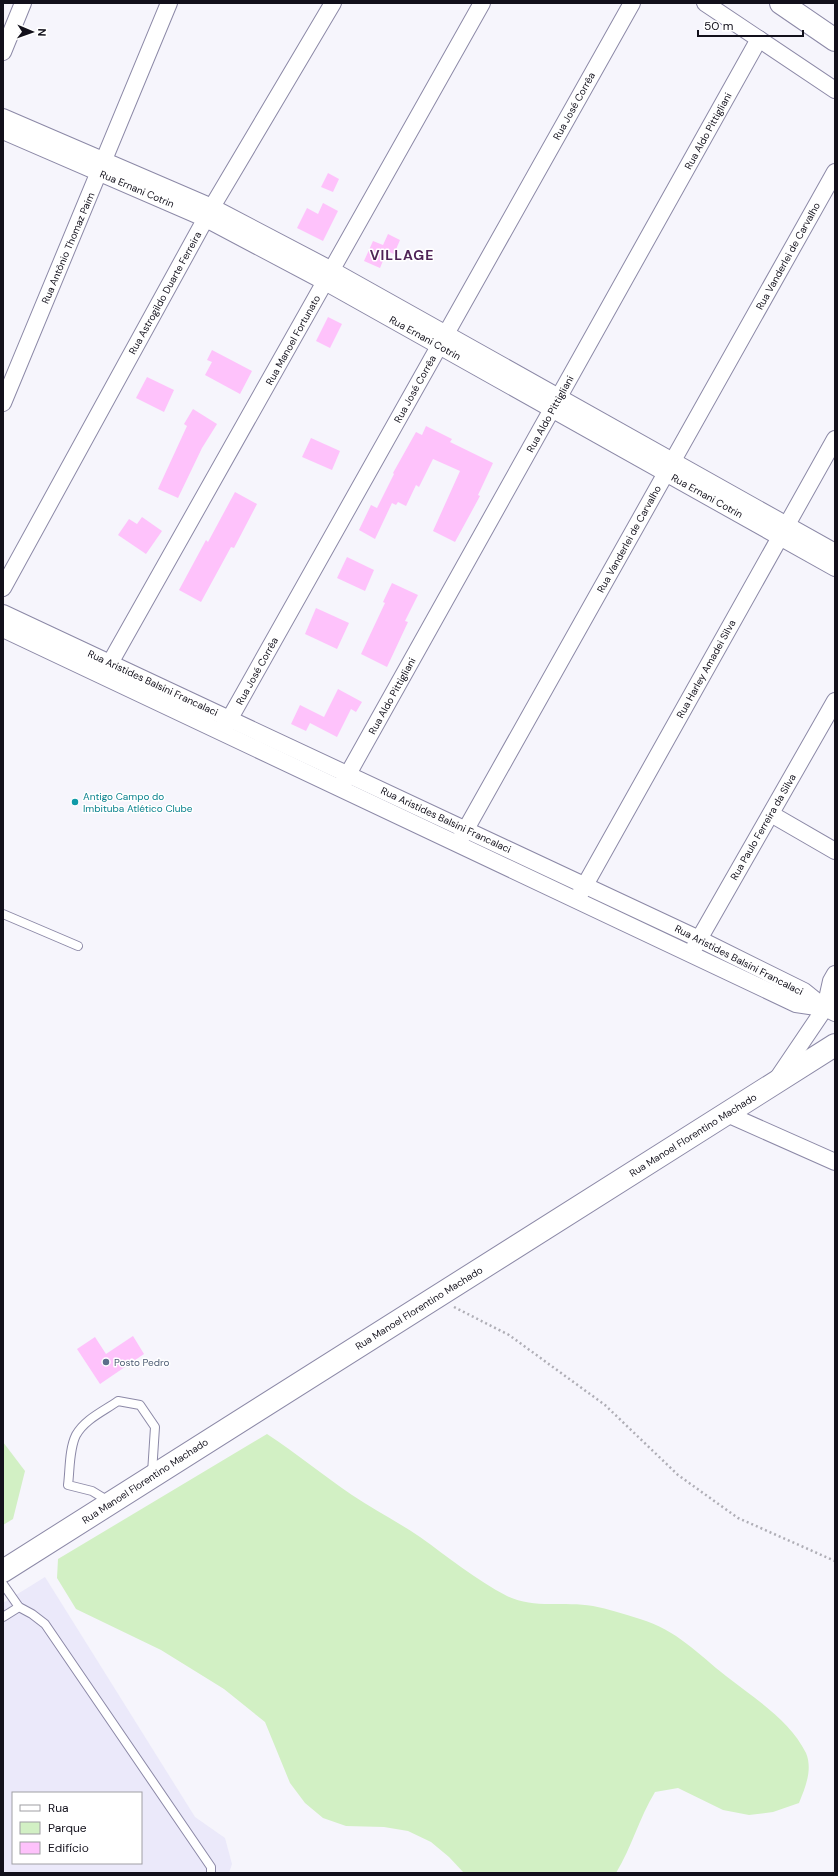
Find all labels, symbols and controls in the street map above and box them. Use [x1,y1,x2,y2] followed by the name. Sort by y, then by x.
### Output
[12,12,52,52] north arrow
[698,12,803,38] scale bar
[704,18,733,34] text: 50 m
[35,28,49,37] text: N
[550,70,598,142] street label: Rua José Corrêa
[682,90,734,172] street label: Rua Aldo Pittigliani
[98,167,176,211] street label: Rua Ernani Cotrin
[39,190,97,306] street label: Rua Antônio Thomaz Paim
[753,200,823,312] street label: Rua Vanderlei de Carvalho
[126,229,204,357] street label: Rua Astrogildo Duarte Ferreira
[370,246,434,264] district label: VILLAGE
[263,293,323,387] street label: Rua Manoel Fortunato
[387,313,463,363] street label: Rua Ernani Cotrin
[391,353,439,425] street label: Rua José Corrêa
[524,373,576,455] street label: Rua Aldo Pittigliani
[669,471,745,521] street label: Rua Ernani Cotrin
[594,483,664,595] street label: Rua Vanderlei de Carvalho
[674,618,738,720] street label: Rua Harley Amadei Silva
[233,635,281,707] street label: Rua José Corrêa
[86,647,220,719] street label: Rua Aristides Balsini Francalaci
[366,655,418,737] street label: Rua Aldo Pittigliani
[727,772,799,882] street label: Rua Paulo Ferreira da Silva
[379,784,513,856] street label: Rua Aristides Balsini Francalaci
[83,790,193,815] place label: Antigo Campo do Imbituba Atlético Clube
[70,797,80,807] marker: Antigo Campo do Imbituba Atlético Clube
[673,922,805,998] street label: Rua Aristides Balsini Francalaci
[627,1090,759,1180] street label: Rua Manoel Florentino Machado
[353,1263,485,1353] street label: Rua Manoel Florentino Machado
[114,1356,170,1369] place label: Posto Pedro
[101,1357,111,1367] marker: Posto Pedro
[79,1435,211,1527] street label: Rua Manoel Florentino Machado
[12,1792,142,1864] legend
[48,1800,69,1816] text: Rua
[48,1820,87,1836] text: Parque
[48,1840,89,1856] text: Edifício

